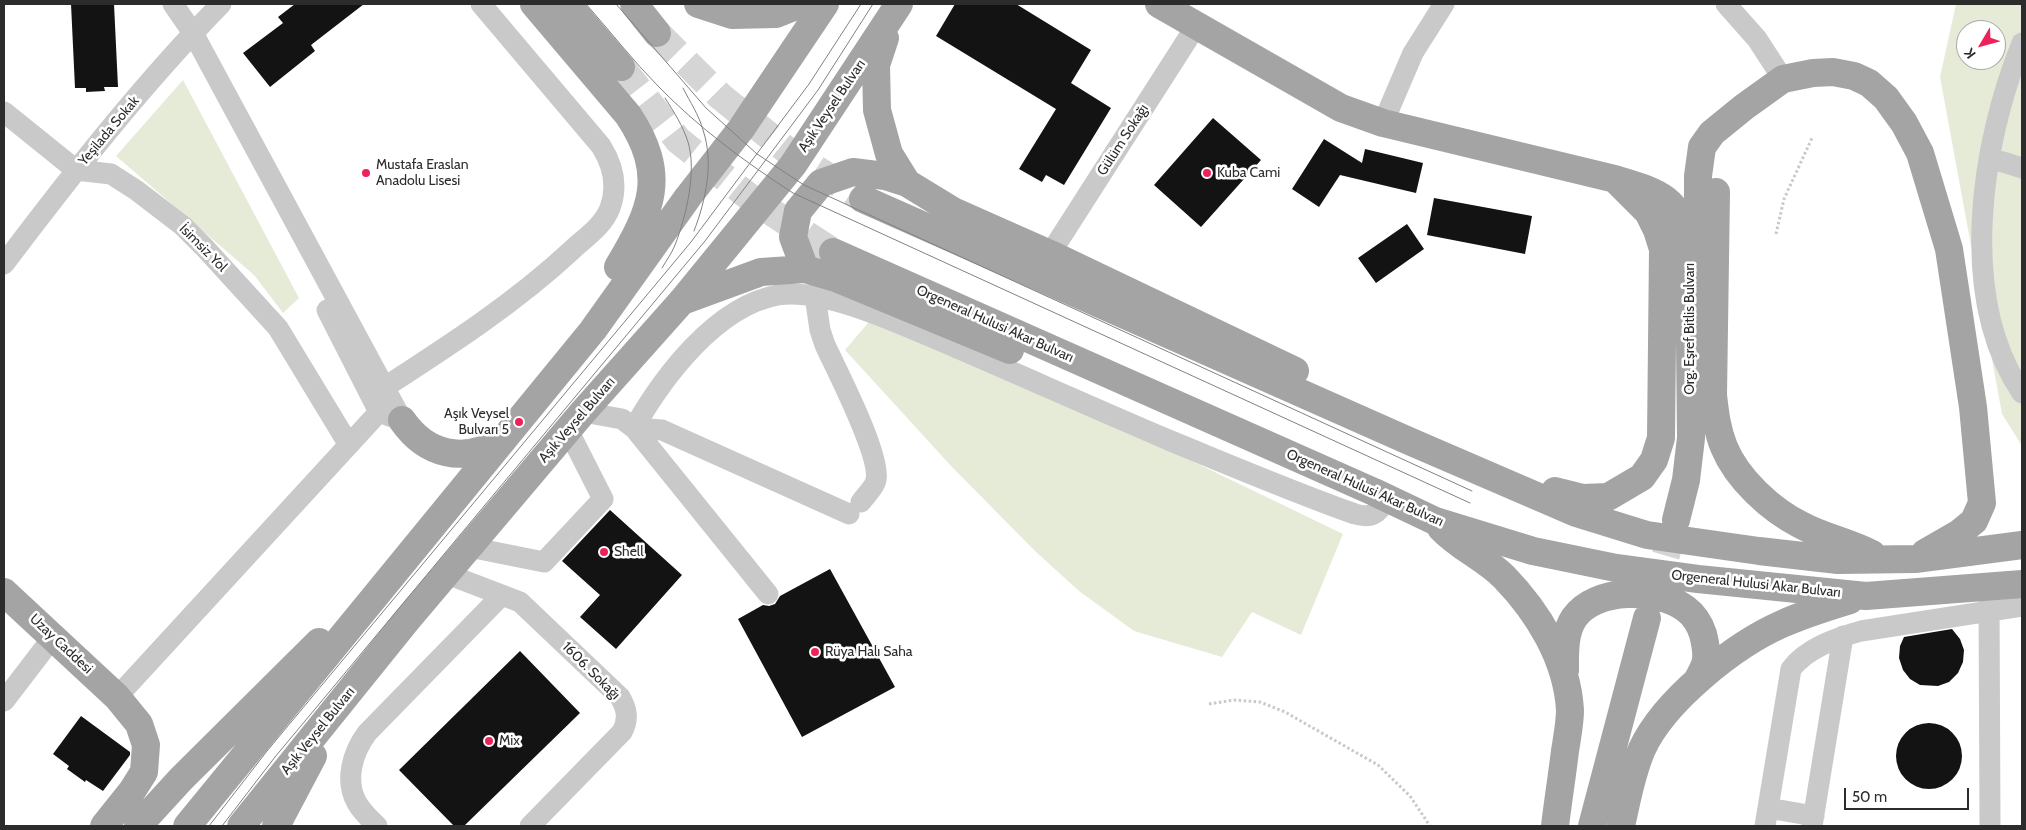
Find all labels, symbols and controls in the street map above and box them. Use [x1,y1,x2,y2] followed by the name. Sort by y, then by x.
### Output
[1956,20,2006,70] north arrow
[1960,45,1980,62] text: K
[795,57,869,155] street label: Aşık Veysel Bulvarı
[75,93,143,169] street label: Yeşilada Sokak
[1094,101,1152,179] street label: Gülüm Sokağı
[376,157,468,190] place label: Mustafa Eraslan Anadolu Lisesi
[1217,165,1280,181] place label: Kuba Cami
[360,167,372,179] marker: Mustafa Eraslan Anadolu Lisesi
[1201,167,1213,179] marker: Kuba Cami
[176,221,230,275] street label: İsimsiz Yol
[1682,263,1698,395] street label: Org. Eşref Bitlis Bulvarı
[914,282,1076,366] street label: Orgeneral Hulusi Akar Bulvarı
[535,374,619,466] street label: Aşık Veysel Bulvarı
[444,406,509,438] place label: Aşık Veysel Bulvarı 5
[513,416,525,428] marker: Aşık Veysel Bulvarı 5
[1284,446,1446,530] street label: Orgeneral Hulusi Akar Bulvarı
[614,544,643,560] place label: Shell
[598,546,610,558] marker: Shell
[1671,567,1841,601] street label: Orgeneral Hulusi Akar Bulvarı
[26,611,96,677] street label: Uzay Caddesi
[559,639,623,703] street label: 1606. Sokağı
[825,644,913,660] place label: Rüya Halı Saha
[809,646,821,658] marker: Rüya Halı Saha
[278,684,358,778] street label: Aşık Veysel Bulvarı
[499,733,520,749] place label: Mix
[483,735,495,747] marker: Mix
[1846,778,1971,810] scale bar
[1852,788,1887,806] text: 50 m

